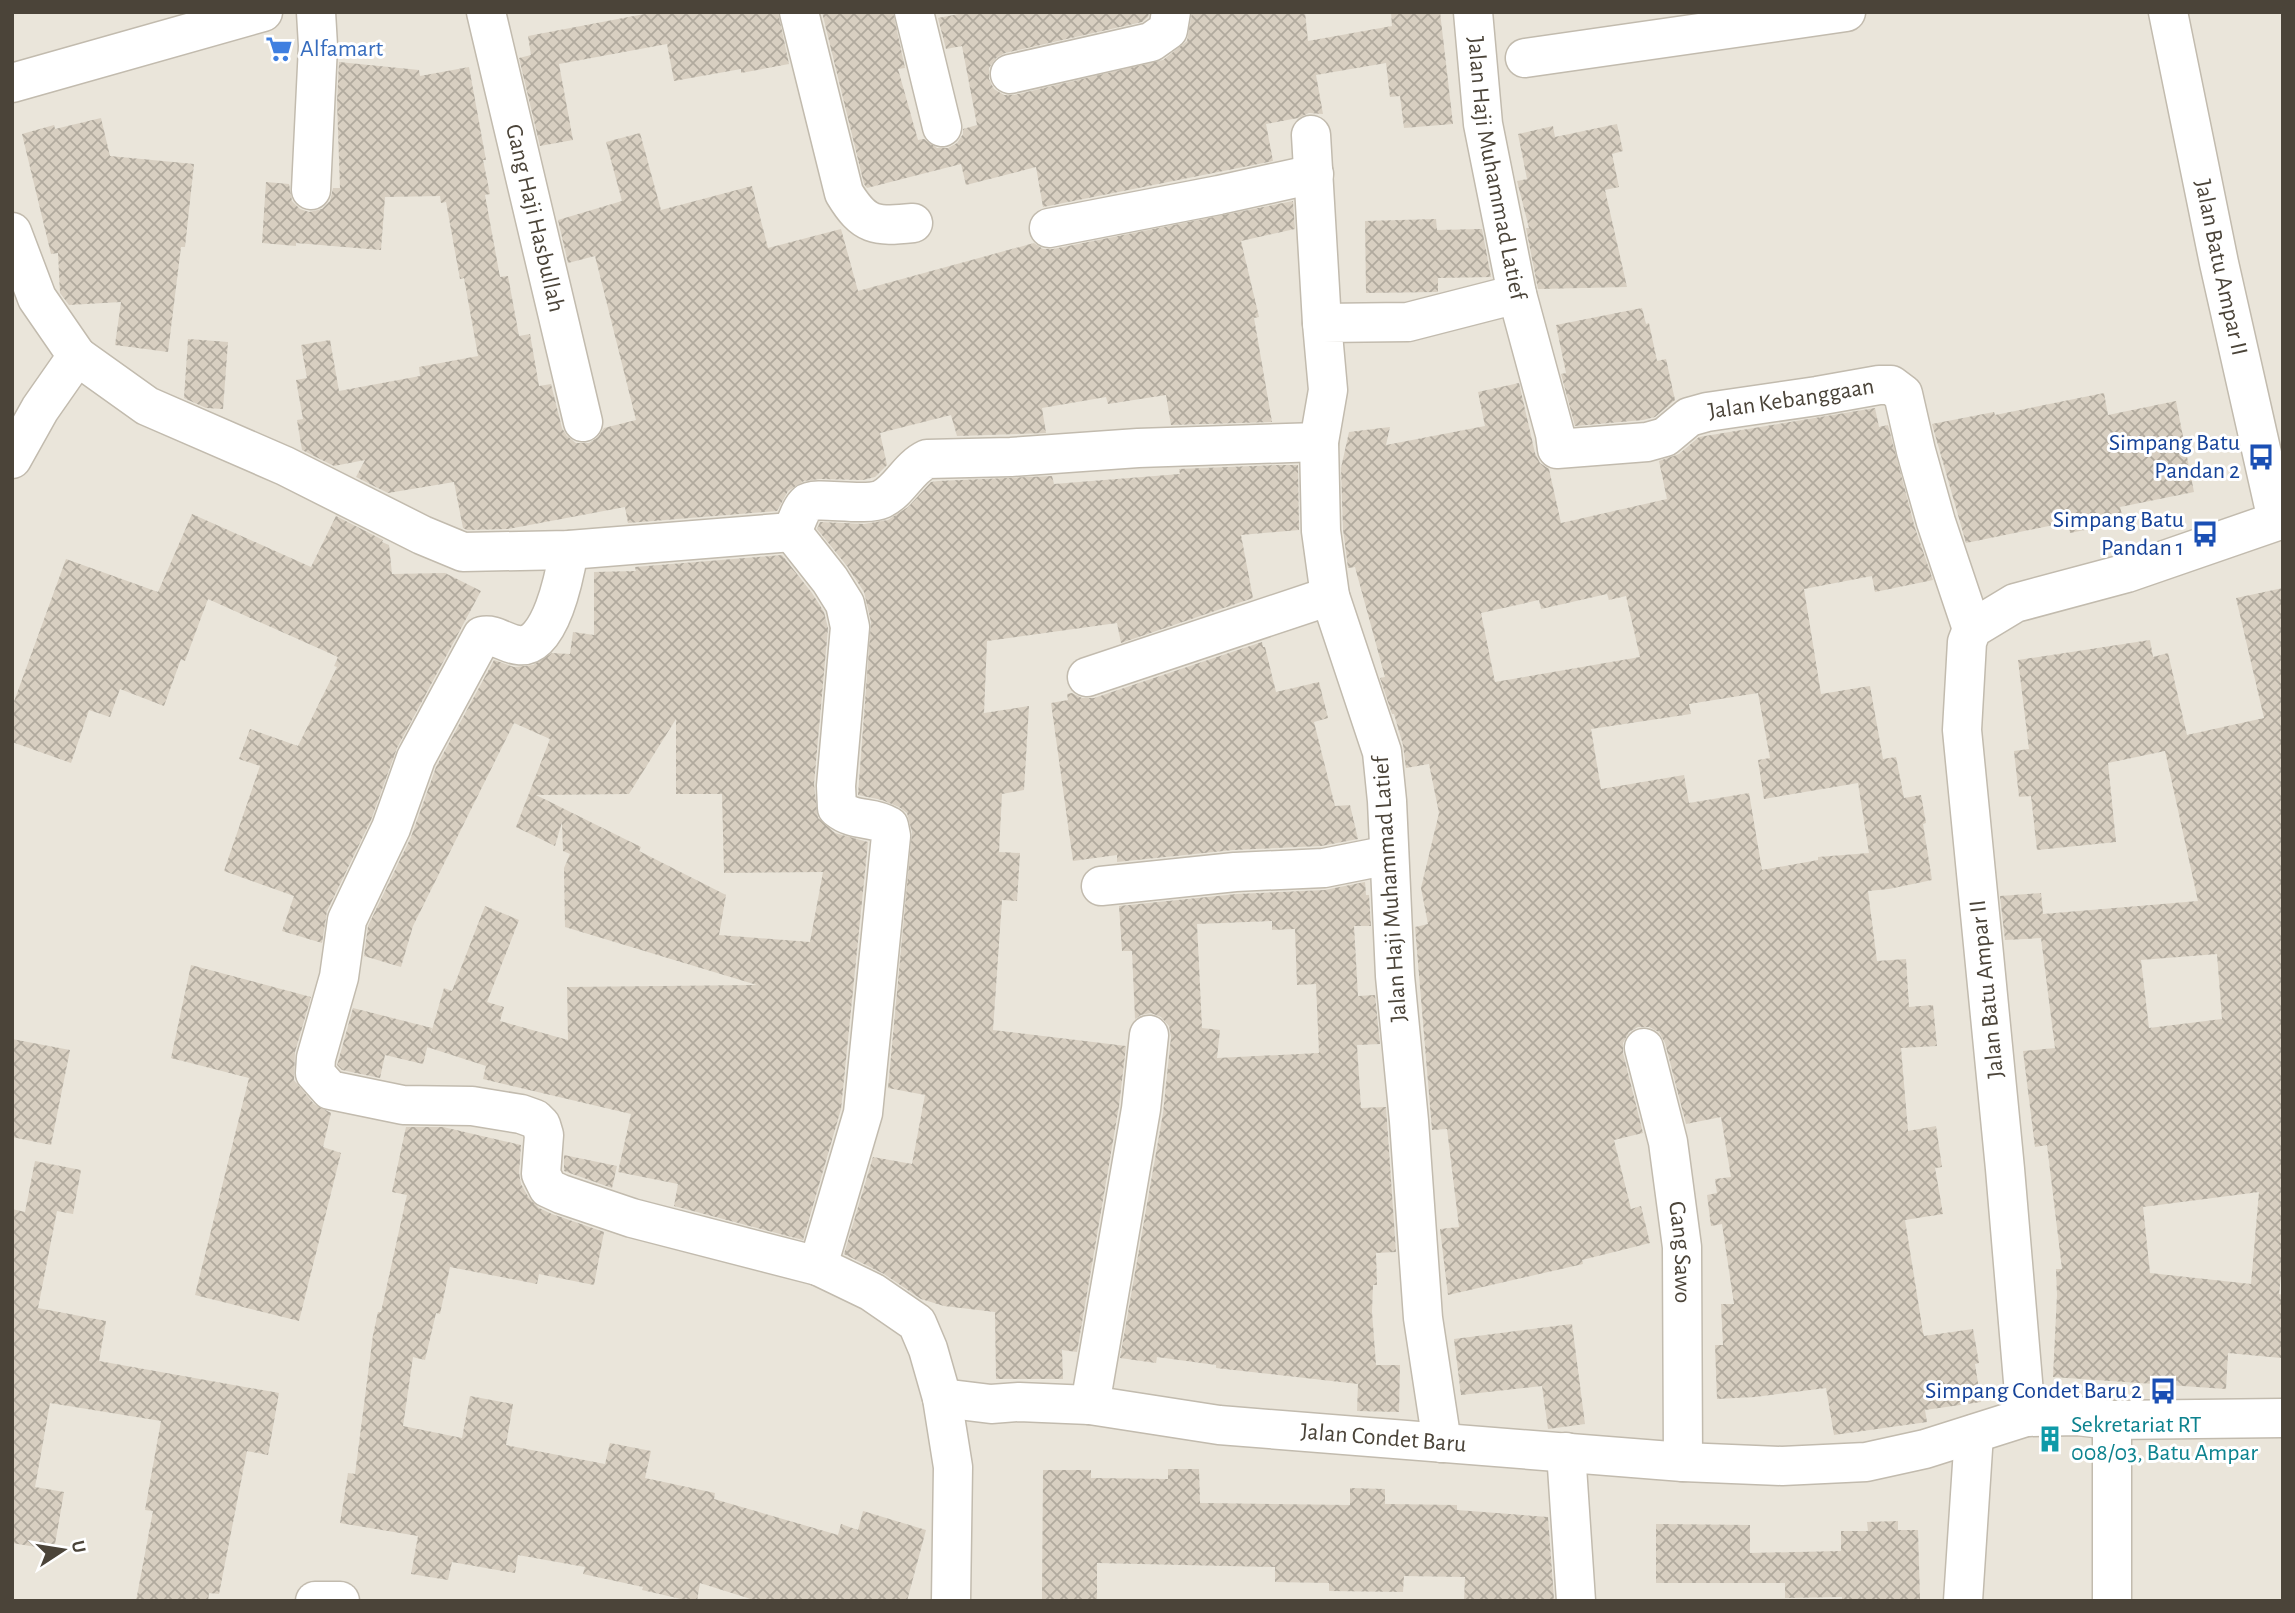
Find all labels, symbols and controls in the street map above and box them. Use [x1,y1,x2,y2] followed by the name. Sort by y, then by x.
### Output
[264,34,294,64] supermarket icon: Alfamart
[1463,35,1531,304] street label: Jalan Haji Muhammad Latief
[300,37,383,61] place label: Alfamart
[501,122,569,315] street label: Gang Haji Hasbullah
[2190,177,2252,358] street label: Jalan Batu Ampar II
[1706,374,1876,424] street label: Jalan Kebanggaan
[2109,431,2240,483] place label: Simpang Batu Pandan 2
[2246,442,2276,472] bus stop icon: Simpang Batu Pandan 2
[2053,508,2184,560] place label: Simpang Batu Pandan 1
[2190,519,2220,549] bus stop icon: Simpang Batu Pandan 1
[1369,753,1411,1023] street label: Jalan Haji Muhammad Latief
[1966,898,2008,1080] street label: Jalan Batu Ampar II
[1664,1200,1694,1303] street label: Gang Sawo
[2148,1376,2178,1406] bus stop icon: Simpang Condet Baru 2
[1925,1379,2142,1403] place label: Simpang Condet Baru 2
[2071,1413,2258,1465] place label: Sekretariat RT 008/03, Batu Ampar
[1300,1420,1467,1457] street label: Jalan Condet Baru
[2035,1424,2065,1454] building icon: Sekretariat RT 008/03, Batu Ampar
[28,1515,98,1585] north arrow
[68,1539,89,1555] text: U

